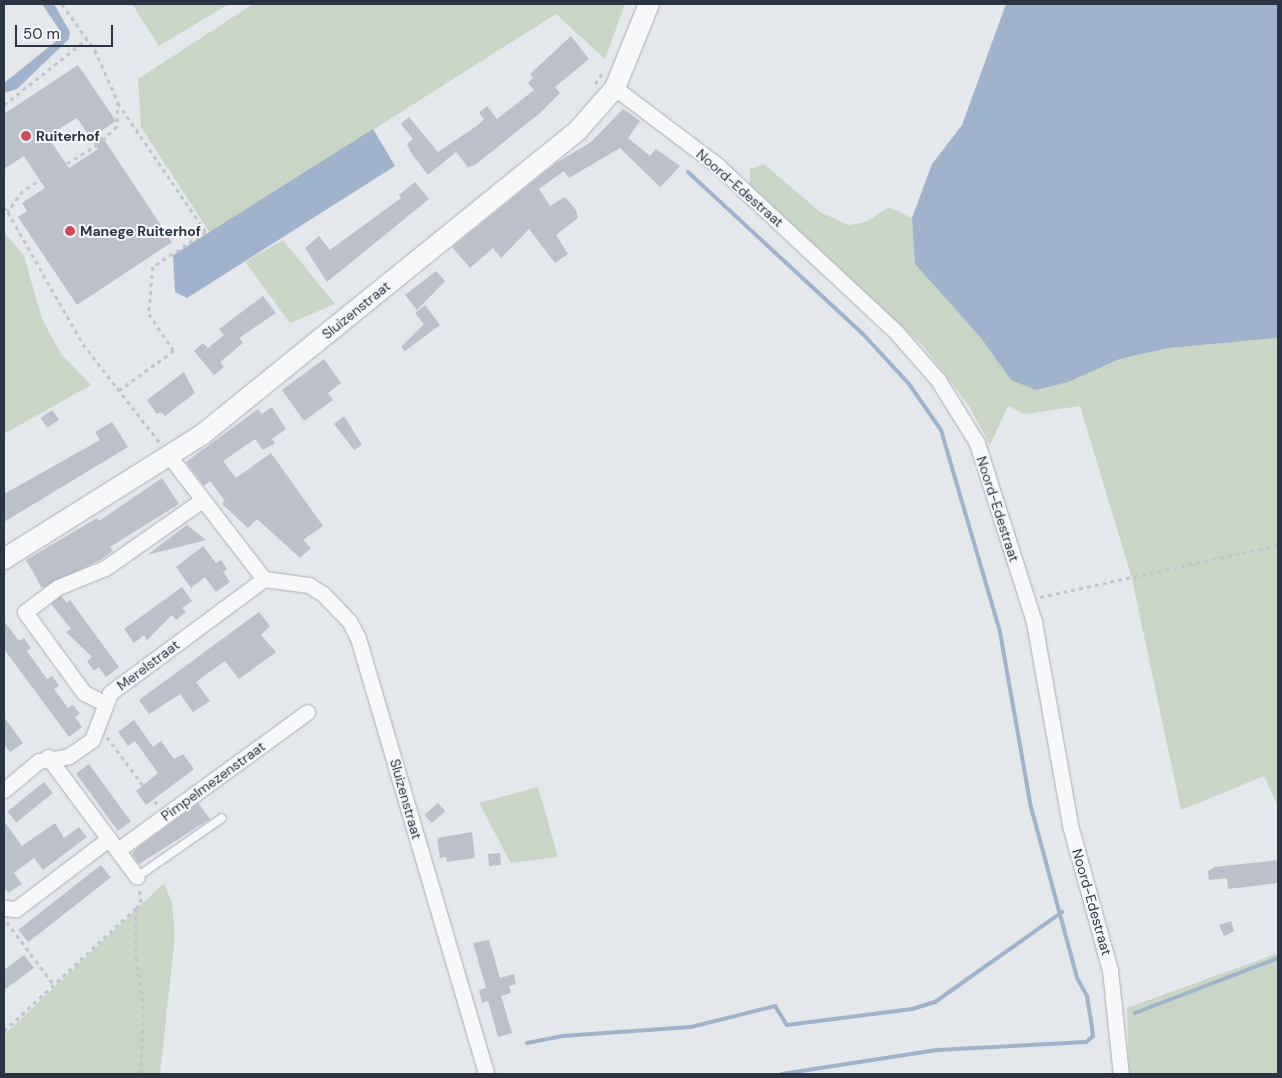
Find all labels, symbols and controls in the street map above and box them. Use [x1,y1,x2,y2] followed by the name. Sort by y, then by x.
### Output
[18,15,115,47] scale bar
[23,24,60,44] text: 50 m
[36,128,100,144] place label: Ruiterhof
[20,130,32,142] marker: Ruiterhof
[693,146,787,230] street label: Noord-Edestraat
[80,223,201,239] place label: Manege Ruiterhof
[64,225,76,237] marker: Manege Ruiterhof
[318,277,394,343] street label: Sluizenstraat
[973,454,1023,564] street label: Noord-Edestraat
[114,636,182,694] street label: Merelstraat
[158,738,268,824] street label: Pimpelmezenstraat
[386,757,426,841] street label: Sluizenstraat
[1069,847,1115,957] street label: Noord-Edestraat

